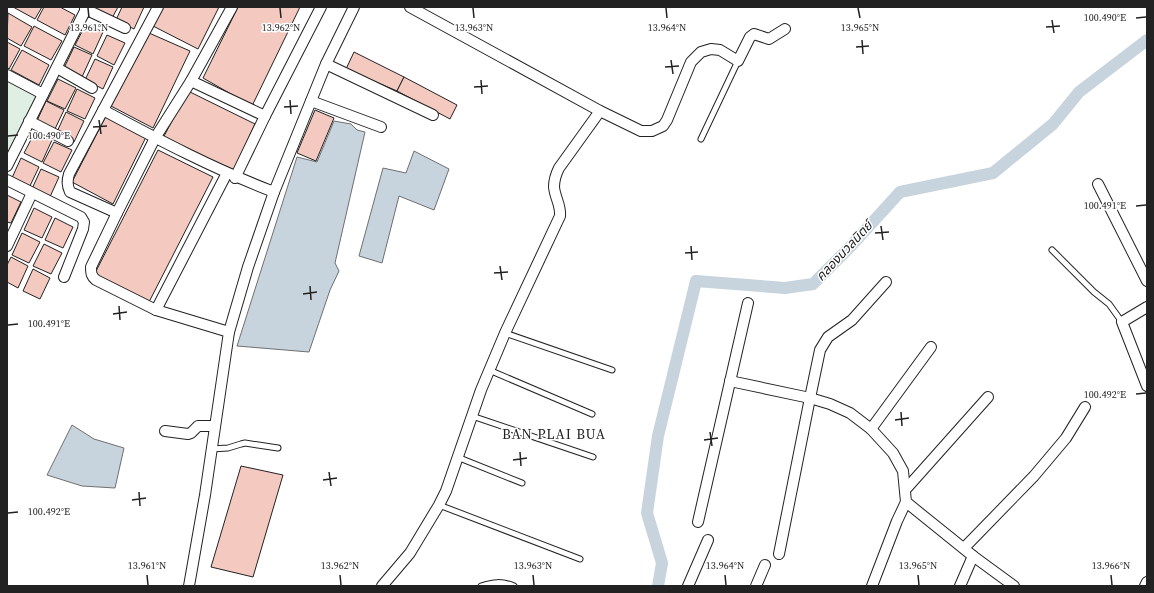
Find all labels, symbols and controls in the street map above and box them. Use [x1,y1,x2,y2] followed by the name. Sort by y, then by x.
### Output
[1084,11,1126,24] text: 100.490°E
[70,21,108,34] text: 13.961°N
[262,21,300,34] text: 13.962°N
[455,21,493,34] text: 13.963°N
[648,21,686,34] text: 13.964°N
[841,21,879,34] text: 13.965°N
[28,129,70,142] text: 100.490°E
[1084,199,1126,212] text: 100.491°E
[812,215,878,284] water label: คลองนวลนิตย์
[28,317,70,330] text: 100.491°E
[1084,388,1126,401] text: 100.492°E
[502,424,606,444] district label: BAN PLAI BUA
[28,505,70,518] text: 100.492°E
[128,559,166,572] text: 13.961°N
[321,559,359,572] text: 13.962°N
[514,559,552,572] text: 13.963°N
[706,559,744,572] text: 13.964°N
[899,559,937,572] text: 13.965°N
[1092,559,1130,572] text: 13.966°N

